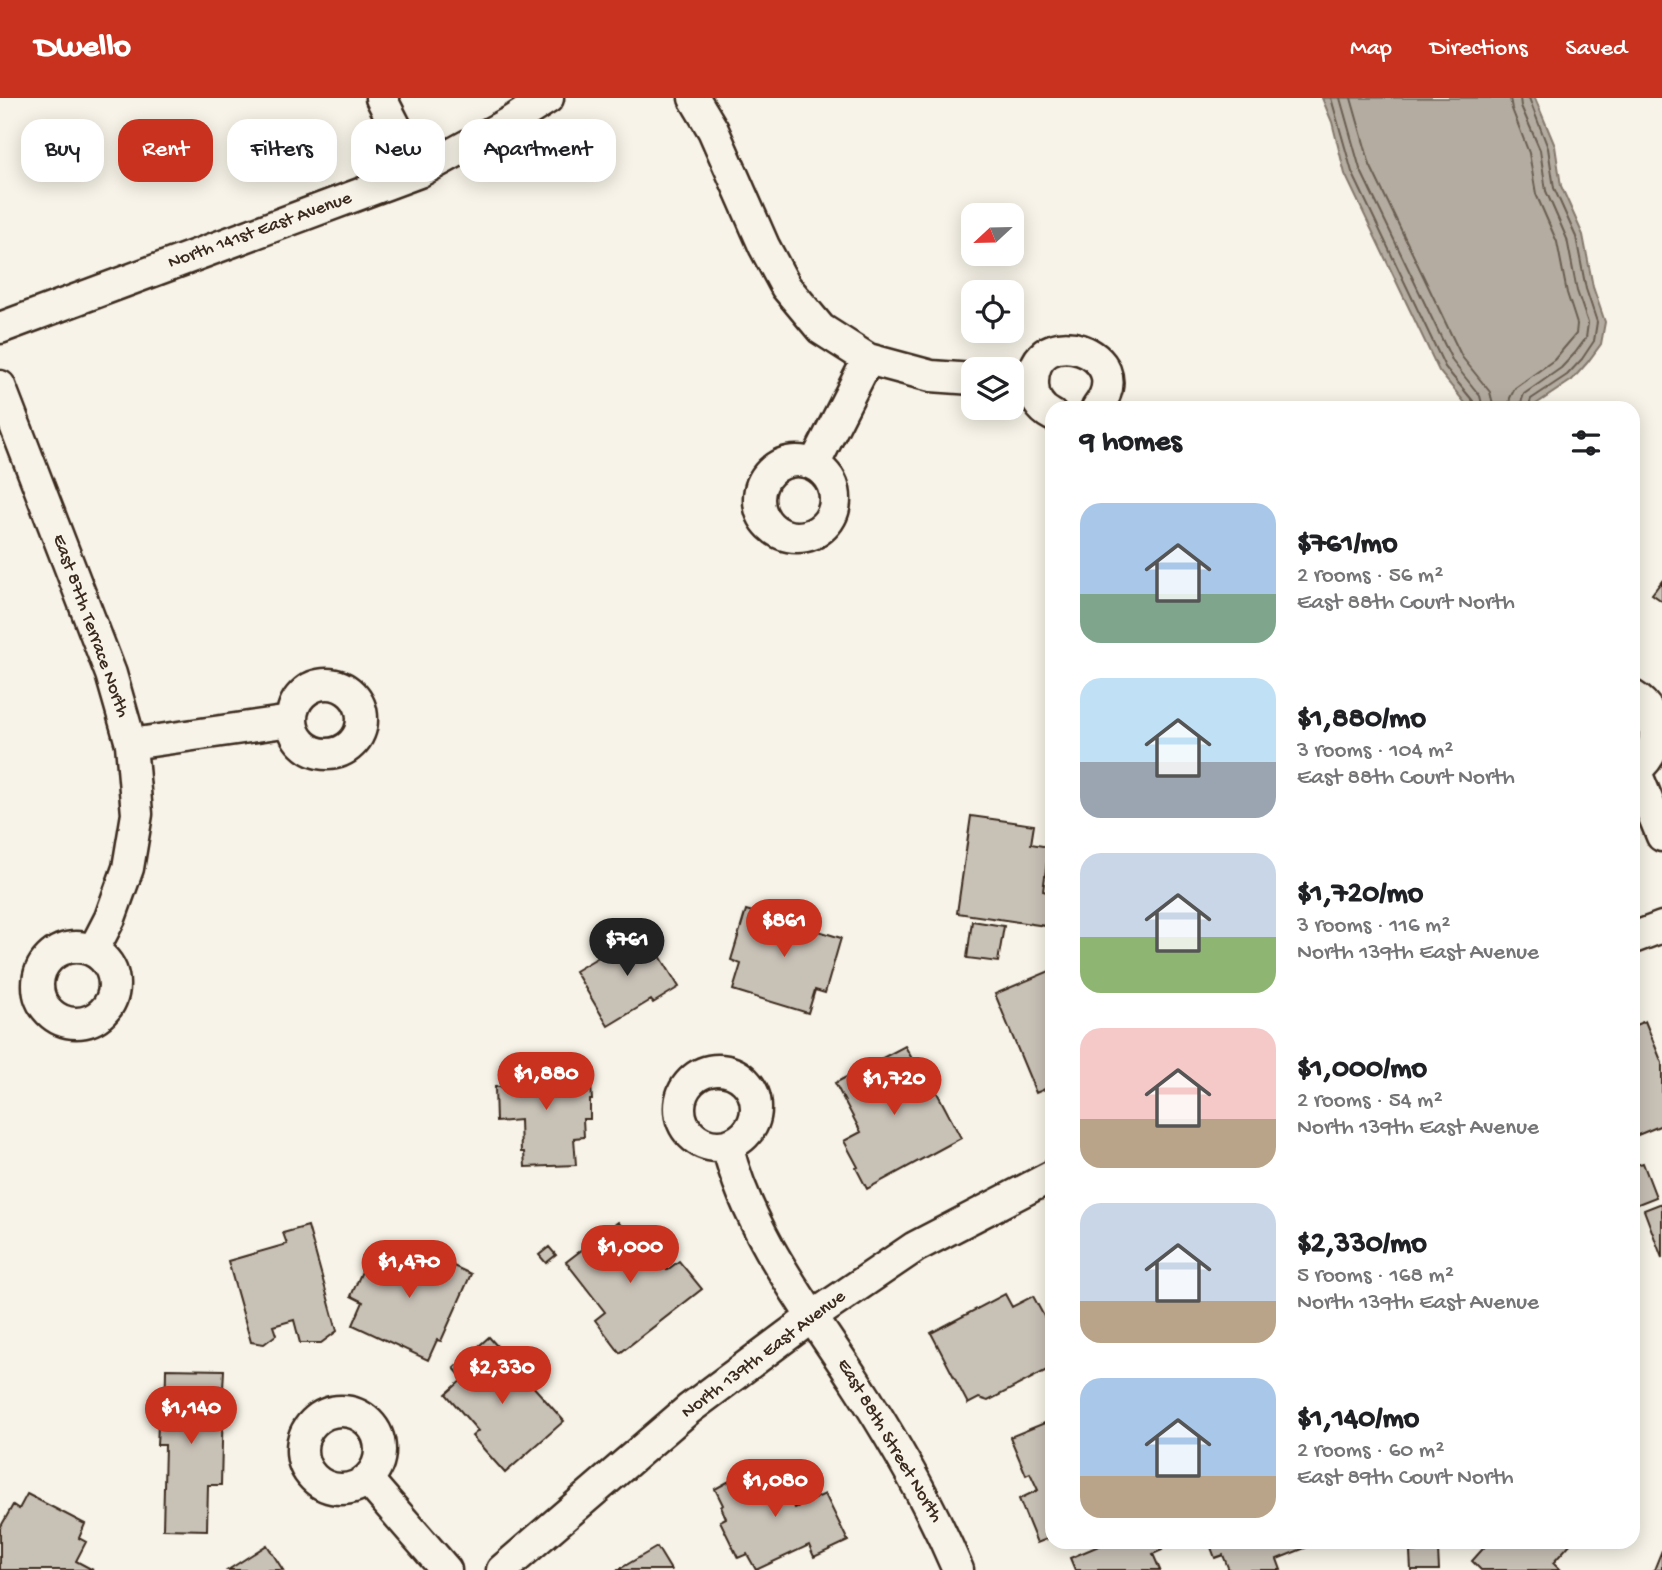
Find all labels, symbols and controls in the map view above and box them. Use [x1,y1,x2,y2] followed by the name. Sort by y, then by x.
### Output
[35,30,131,68] text: Dwello
[1350,35,1392,64] text: Map
[1430,35,1528,64] text: Directions
[1566,35,1627,64] text: Saved
[21,119,104,182] chip: Buy
[118,119,213,182] chip: Rent
[227,119,337,182] chip: Filters
[351,119,445,182] chip: New
[459,119,616,182] chip: Apartment
[165,187,355,275] street label: North 141st East Avenue
[961,203,1024,266] north arrow
[961,203,1024,420] map controls
[961,280,1024,343] button: locate
[961,357,1024,420] button: layers
[1567,424,1605,462] icon: filters
[1080,426,1182,461] text: 9 homes
[1297,528,1397,563] text: $761/mo
[46,531,134,721] street label: East 87th Terrace North
[1136,531,1220,615] icon: home
[1297,563,1443,590] text: 2 rooms · 56 m²
[1297,590,1515,617] text: East 88th Court North
[1297,703,1426,738] text: $1,880/mo
[1136,706,1220,790] icon: home
[1297,738,1453,765] text: 3 rooms · 104 m²
[1297,765,1515,792] text: East 88th Court North
[1297,878,1423,913] text: $1,720/mo
[1136,881,1220,965] icon: home
[743,900,825,959] pin: $861
[762,908,806,935] text: $861
[1297,913,1450,940] text: 3 rooms · 116 m²
[586,918,668,978] pin: $761
[605,927,649,954] text: $761
[1297,940,1539,967] text: North 139th East Avenue
[489,1052,603,1112] pin: $1,880
[1297,1053,1427,1088] text: $1,000/mo
[1136,1056,1220,1140] icon: home
[837,1058,951,1117] pin: $1,720
[513,1061,579,1088] text: $1,880
[862,1066,926,1093] text: $1,720
[1297,1088,1443,1115] text: 2 rooms · 54 m²
[1297,1115,1539,1142] text: North 139th East Avenue
[573,1226,687,1285] pin: $1,000
[1297,1228,1427,1263] text: $2,330/mo
[1136,1231,1220,1315] icon: home
[597,1234,663,1261] text: $1,000
[352,1240,466,1300] pin: $1,470
[378,1249,440,1276] text: $1,470
[1297,1263,1454,1290] text: 5 rooms · 168 m²
[677,1286,851,1424] street label: North 139th East Avenue
[1297,1290,1539,1317] text: North 139th East Avenue
[445,1346,559,1406] pin: $2,330
[469,1355,535,1382] text: $2,330
[831,1355,947,1527] street label: East 88th Street North
[134,1386,248,1446] pin: $1,140
[161,1395,221,1422] text: $1,140
[1297,1403,1419,1438] text: $1,140/mo
[1136,1406,1220,1490] icon: home
[1297,1438,1444,1465] text: 2 rooms · 60 m²
[718,1460,832,1519] pin: $1,080
[1297,1465,1514,1492] text: East 89th Court North
[742,1468,808,1495] text: $1,080

